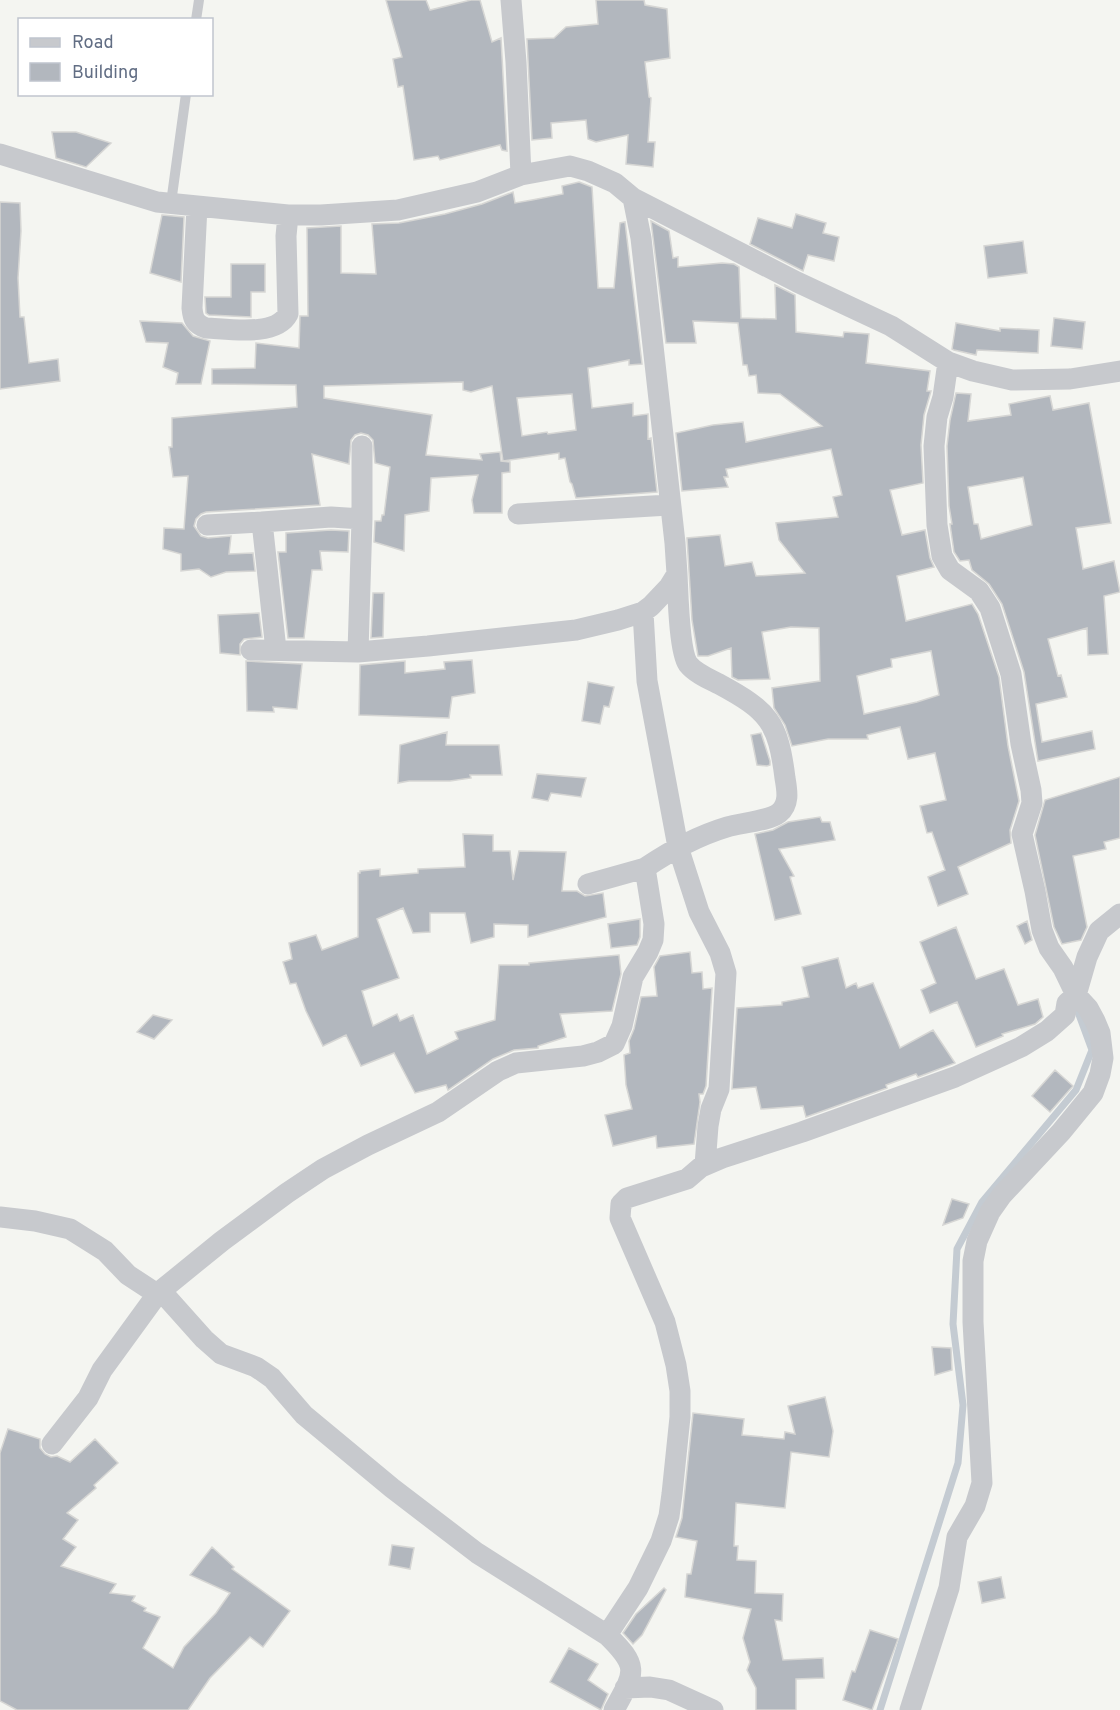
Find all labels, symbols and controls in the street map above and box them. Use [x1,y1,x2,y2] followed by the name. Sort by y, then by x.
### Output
[18,18,213,96] legend
[72,32,114,55] text: Road
[72,62,138,85] text: Building

